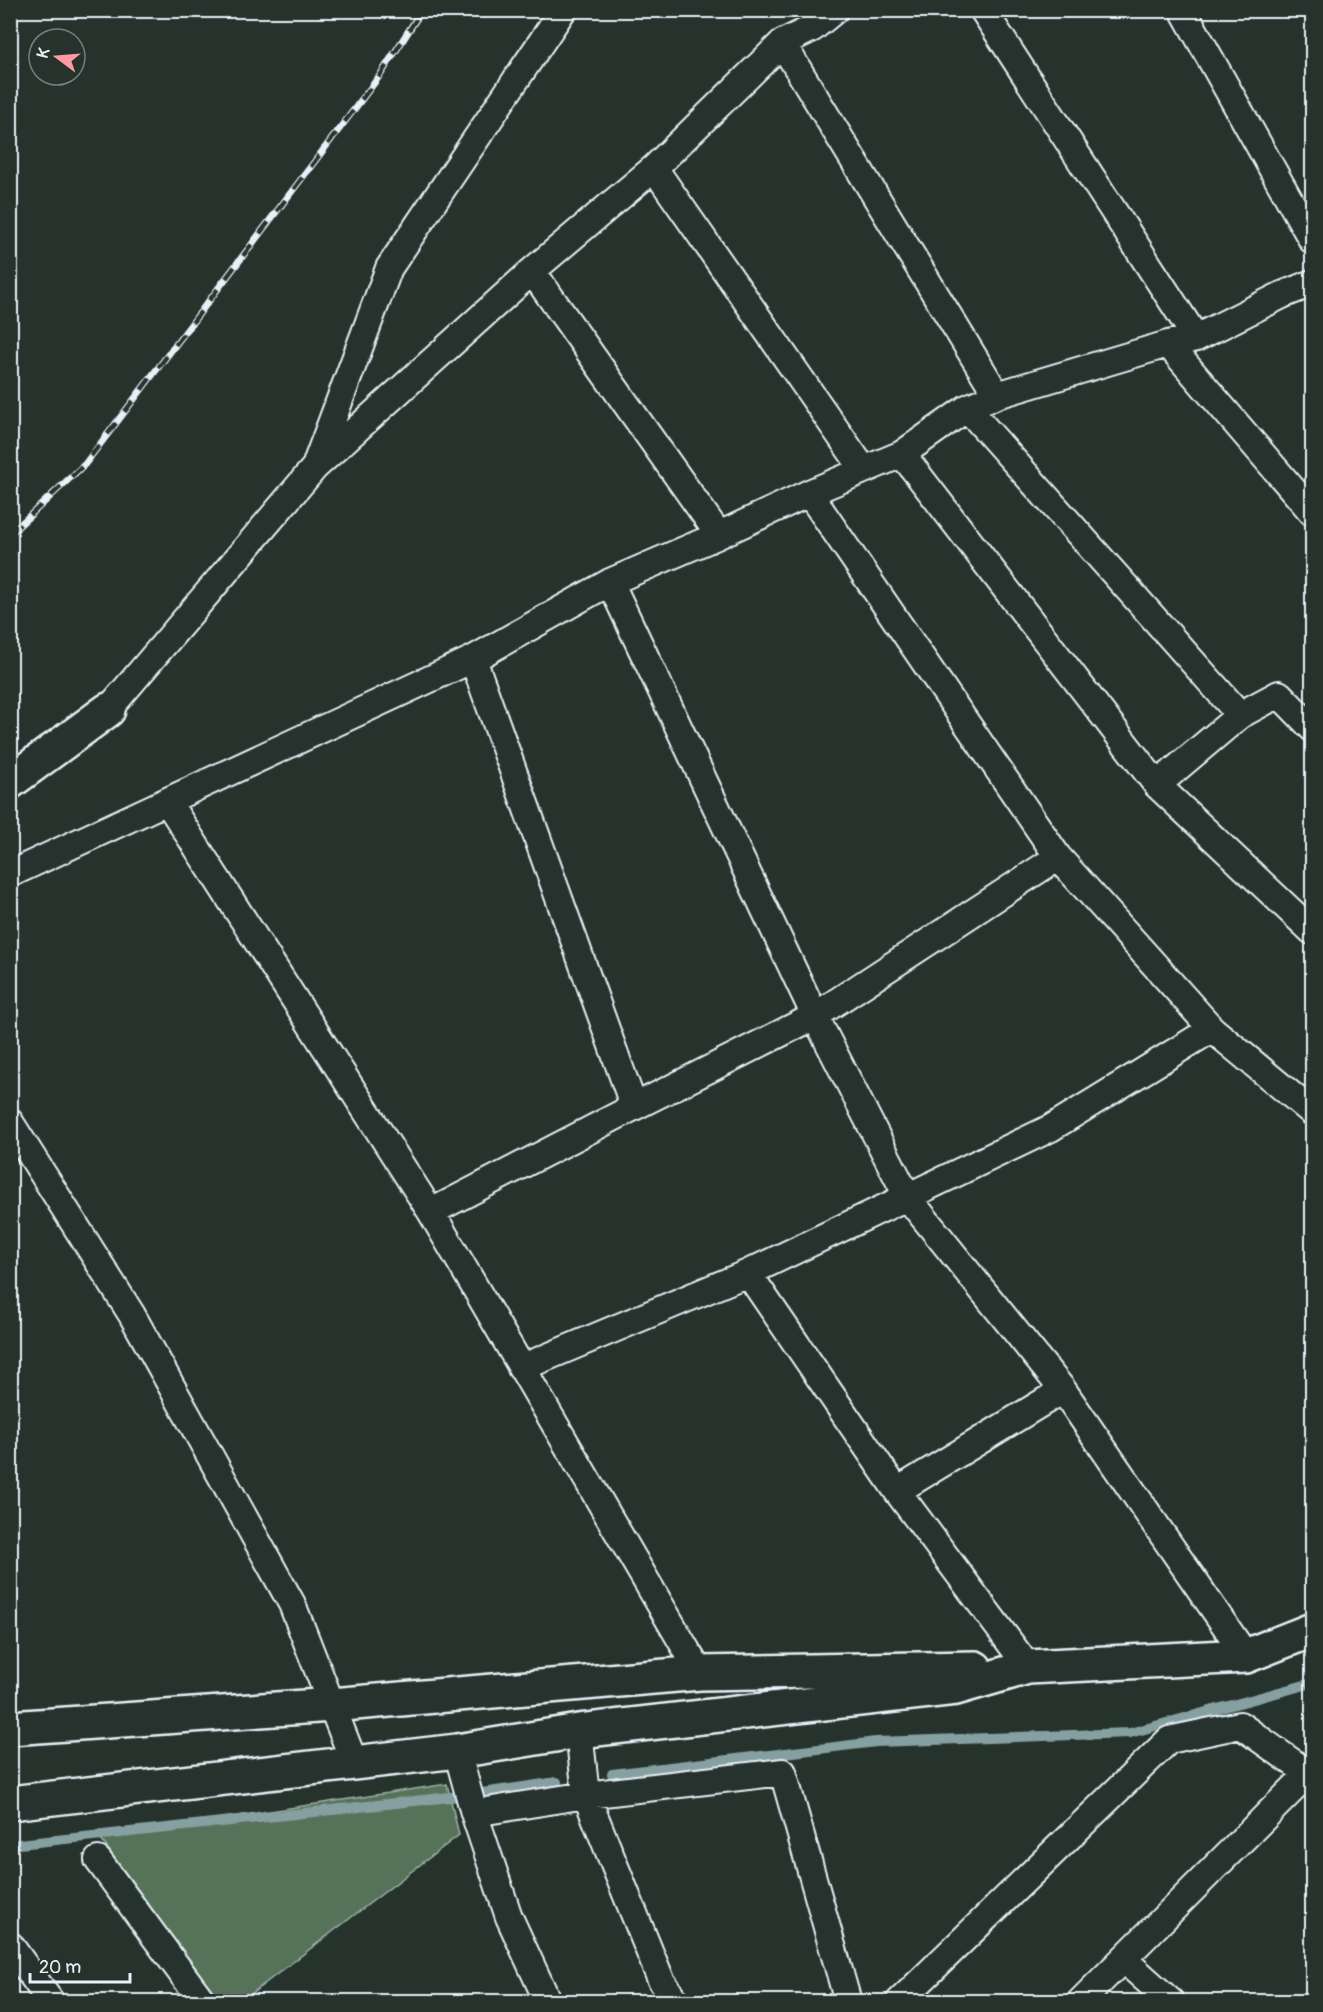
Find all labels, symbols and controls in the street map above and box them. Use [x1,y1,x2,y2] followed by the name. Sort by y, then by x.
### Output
[27,27,87,87] north arrow
[33,45,55,61] text: K
[30,1946,130,1984] scale bar
[39,1956,81,1979] text: 20 m

